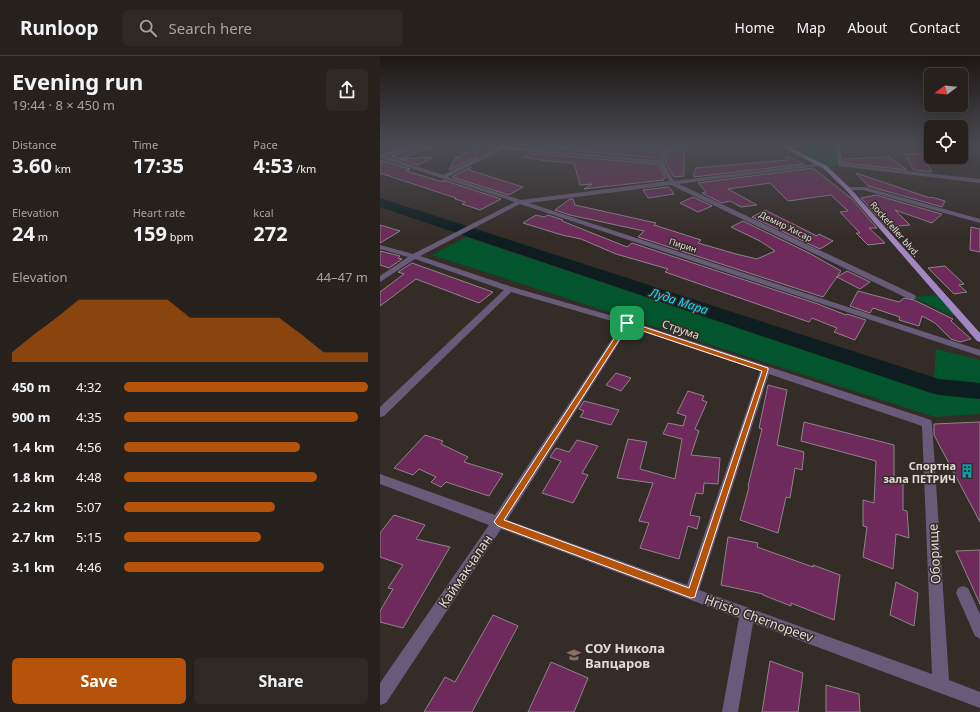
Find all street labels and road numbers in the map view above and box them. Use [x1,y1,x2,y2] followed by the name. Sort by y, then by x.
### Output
[867,198,923,260] street label: Rockefeller blvd.
[757,208,815,245] street label: Демир Хисар
[667,234,699,256] street label: Пирин
[660,316,702,342] street label: Струма
[923,523,945,585] street label: Оборище
[434,531,496,611] street label: Каймакчалан
[702,590,816,646] street label: Hristo Chernopeev

